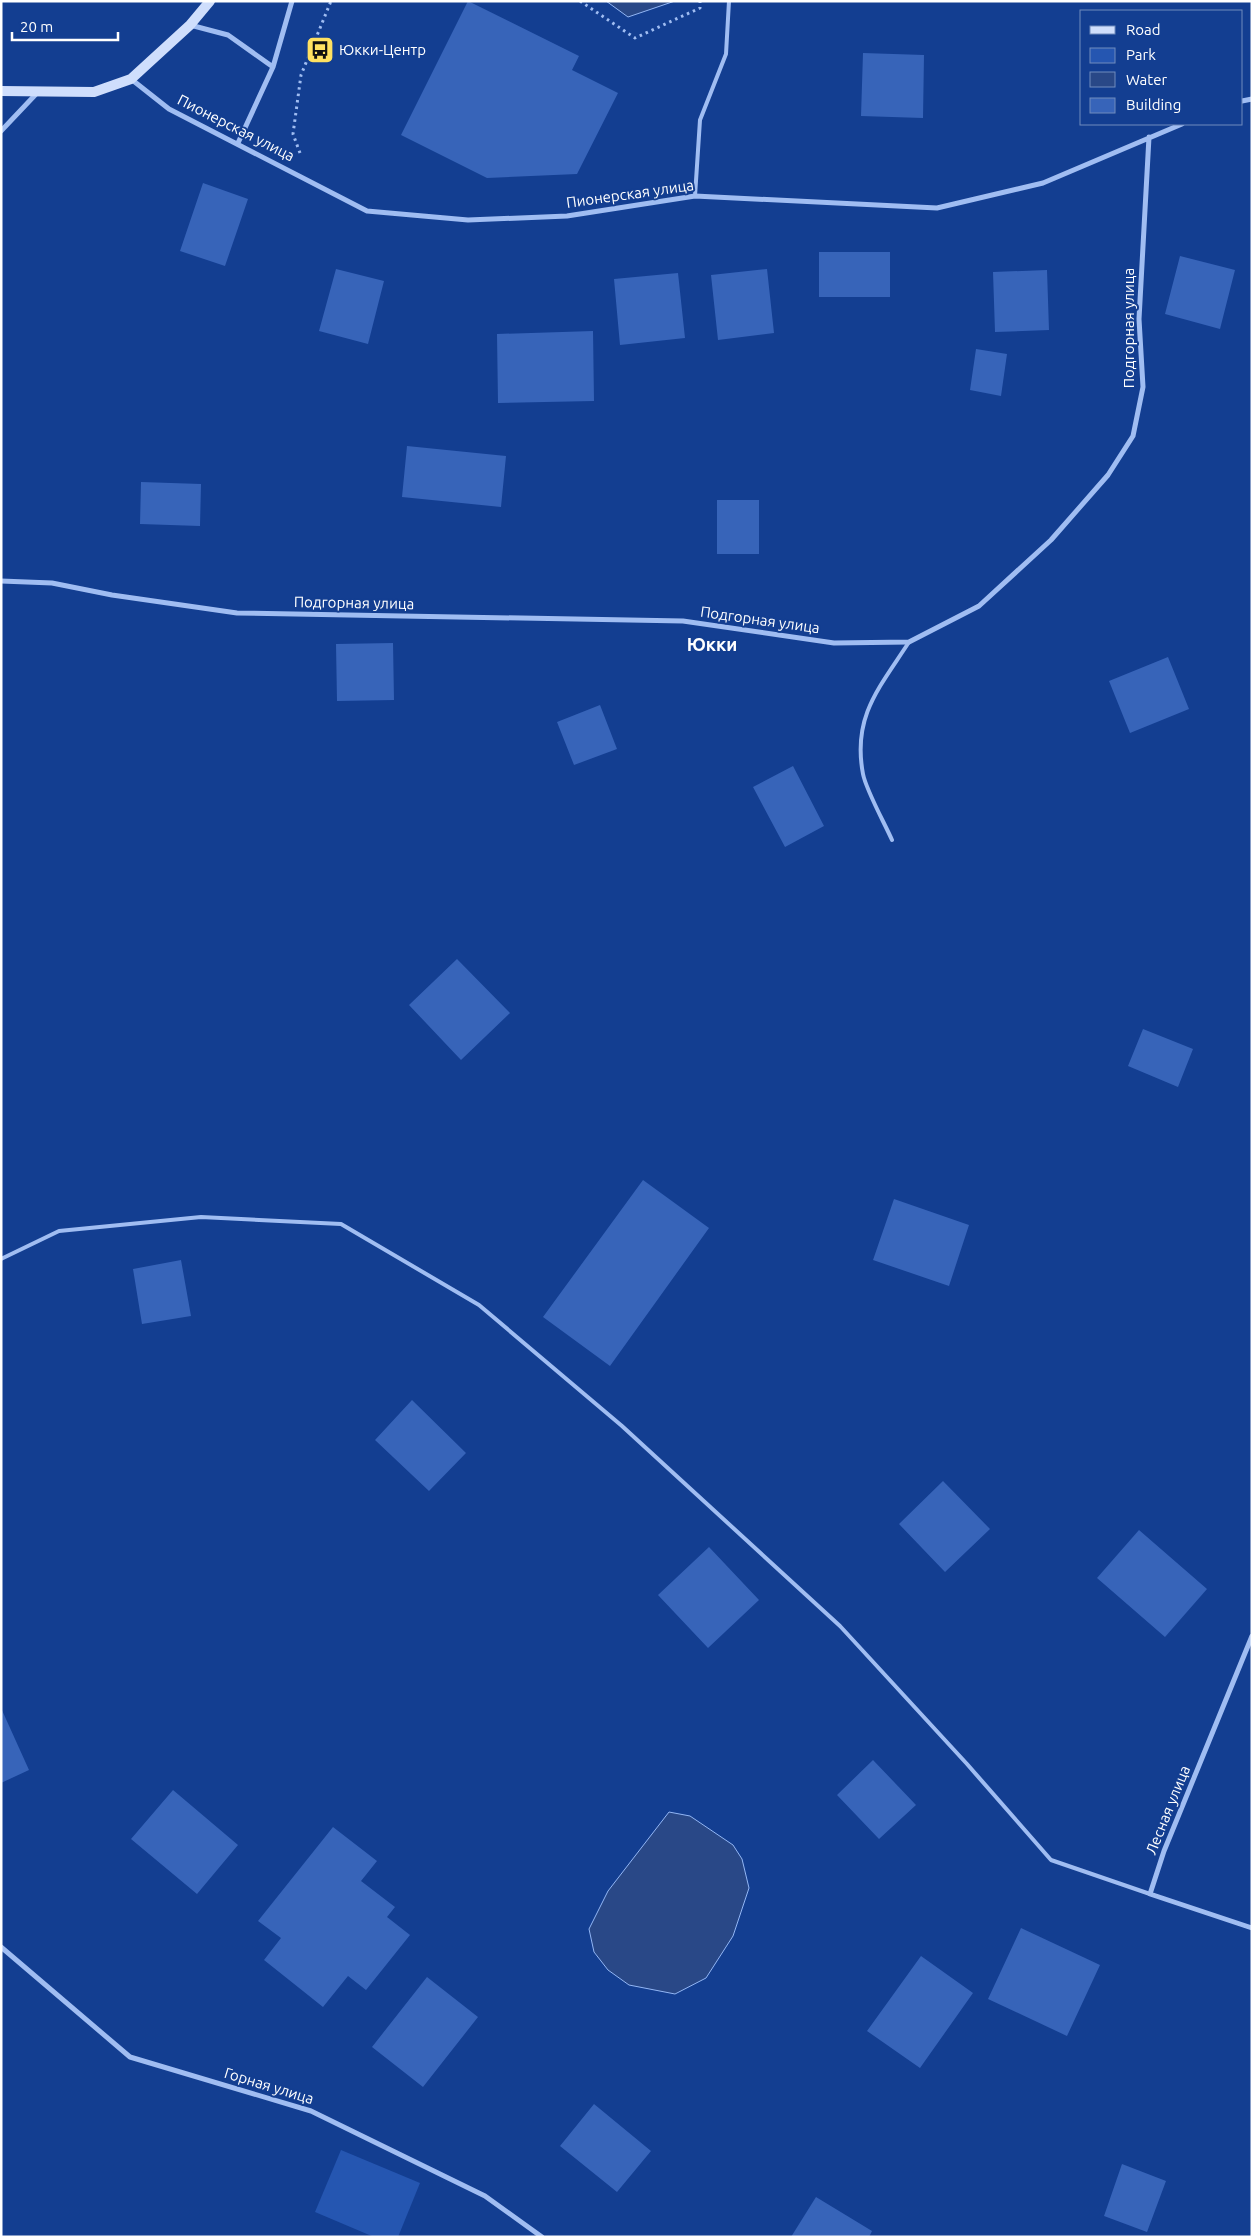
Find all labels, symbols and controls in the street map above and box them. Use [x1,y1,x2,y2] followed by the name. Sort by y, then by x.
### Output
[12,10,119,42] scale bar
[1080,10,1243,125] legend
[20,18,53,35] text: 20 m
[1126,21,1161,38] text: Road
[305,35,335,65] bus stop icon: Юкки-Центр
[339,41,426,58] place label: Юкки-Центр
[1126,46,1156,63] text: Park
[1126,71,1167,88] text: Water
[175,91,297,164] street label: Пионерская улица
[1126,96,1181,113] text: Building
[565,176,695,211] street label: Пионерская улица
[1120,268,1137,388] street label: Подгорная улица
[294,593,414,612] street label: Подгорная улица
[699,603,821,636] street label: Подгорная улица
[687,634,737,654] district label: Юкки
[1142,1763,1193,1857] street label: Лесная улица
[222,2064,316,2107] street label: Горная улица

